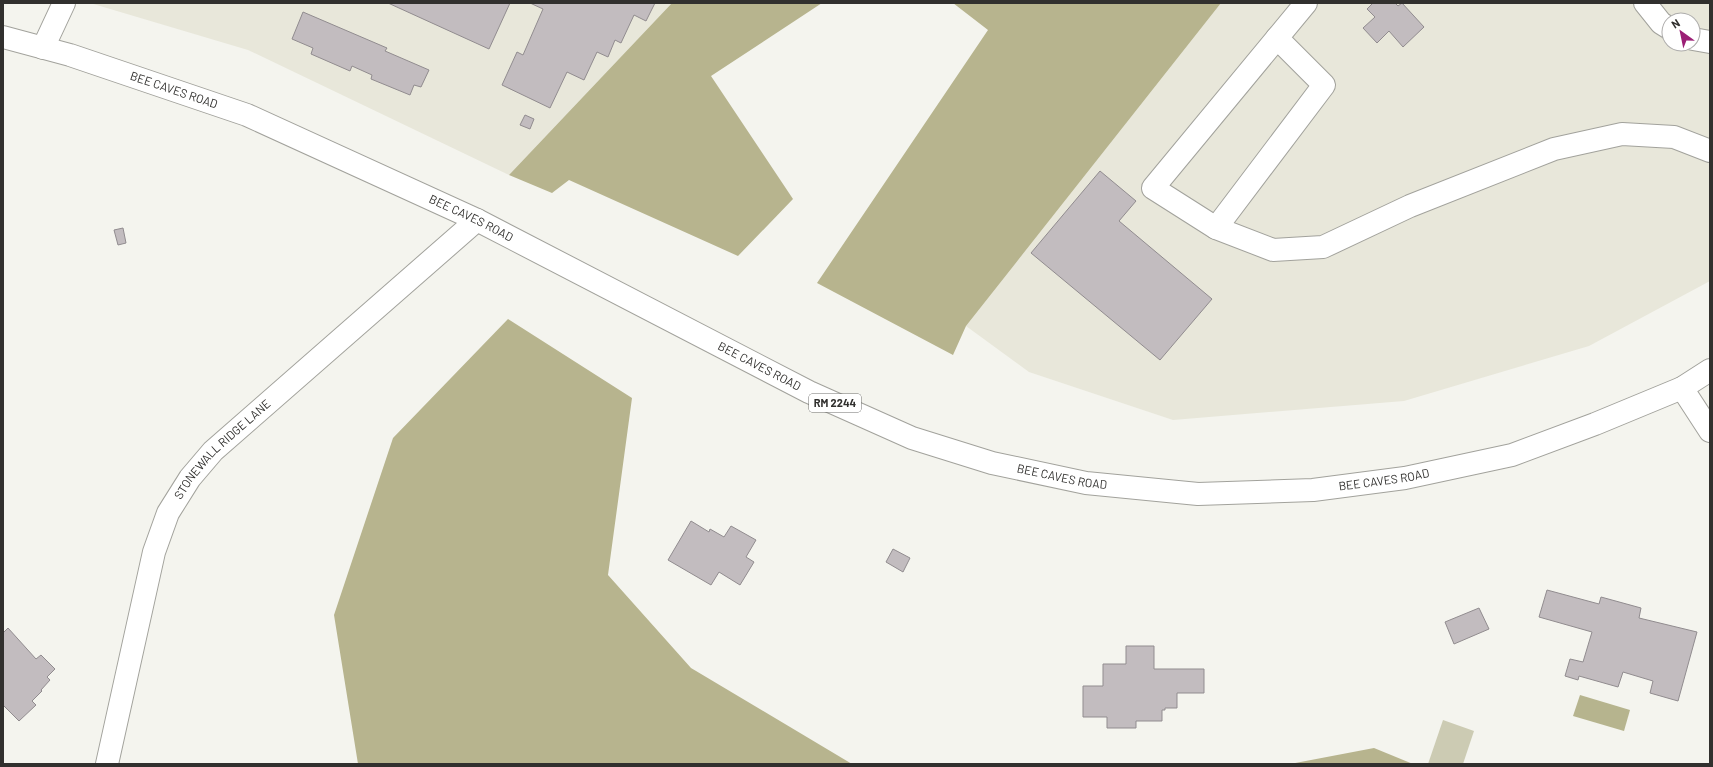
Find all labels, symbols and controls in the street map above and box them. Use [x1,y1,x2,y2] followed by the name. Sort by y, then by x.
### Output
[1661,12,1701,52] north arrow
[1669,16,1682,31] text: N
[129,68,220,111] street label: BEE CAVES ROAD
[427,191,516,244] street label: BEE CAVES ROAD
[716,338,804,393] street label: BEE CAVES ROAD
[809,394,861,412] road number: RM 2244
[171,396,273,501] street label: STONEWALL RIDGE LANE
[1016,460,1108,491] street label: BEE CAVES ROAD
[1338,465,1430,493] street label: BEE CAVES ROAD

